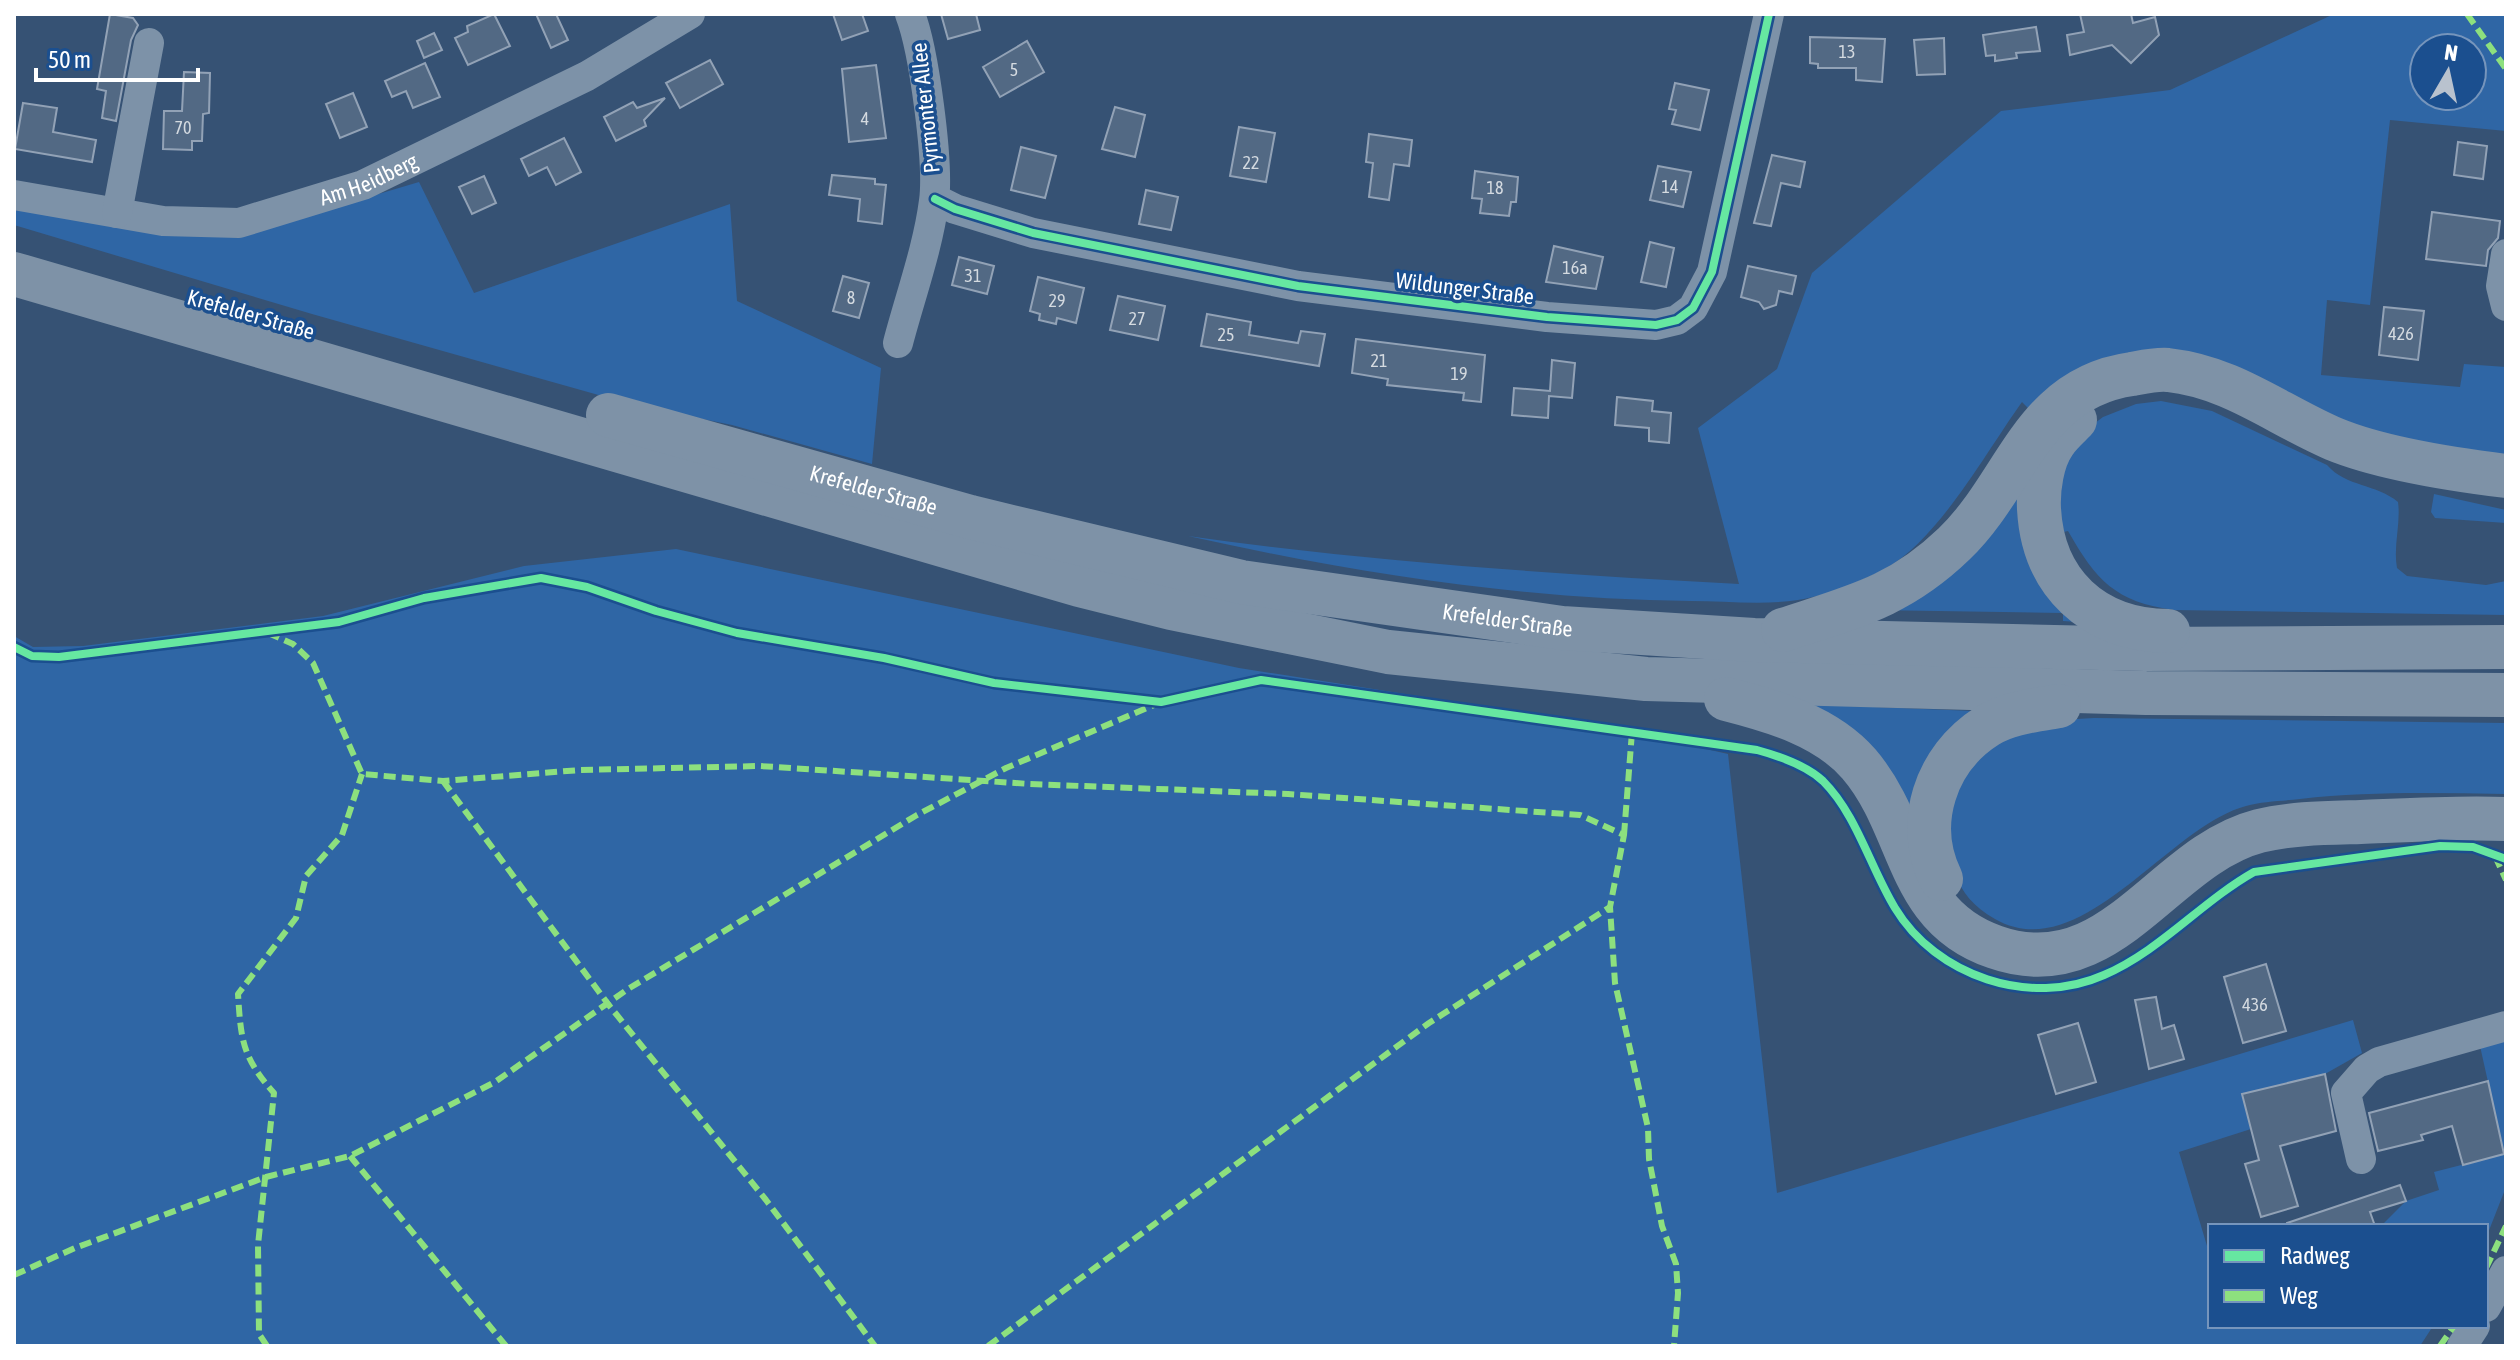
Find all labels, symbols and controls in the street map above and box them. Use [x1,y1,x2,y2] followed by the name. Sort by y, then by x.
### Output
[36,32,198,82] scale bar
[2408,32,2488,112] north arrow
[2443,38,2460,66] text: N
[1839,41,1855,62] house number: 13
[905,42,945,174] street label: Pyrmonter Allee
[48,46,91,73] text: 50 m
[1010,59,1018,80] house number: 5
[861,108,869,129] house number: 4
[175,117,191,138] house number: 70
[316,147,422,211] street label: Am Heidberg
[1243,152,1259,173] house number: 22
[1662,176,1678,197] house number: 14
[1487,177,1503,198] house number: 18
[1562,257,1588,278] house number: 16a
[965,265,981,286] house number: 31
[1394,267,1536,309] street label: Wildunger Straße
[184,283,318,345] street label: Krefelder Straße
[847,287,855,308] house number: 8
[1049,290,1065,311] house number: 29
[1129,308,1145,329] house number: 27
[2388,323,2414,344] house number: 426
[1218,324,1234,345] house number: 25
[1371,350,1387,371] house number: 21
[1451,363,1467,384] house number: 19
[807,460,940,520] street label: Krefelder Straße
[1441,598,1573,642] street label: Krefelder Straße
[2242,994,2268,1015] house number: 436
[2208,1224,2488,1328] legend
[2280,1242,2351,1269] text: Radweg
[2280,1282,2319,1309] text: Weg

